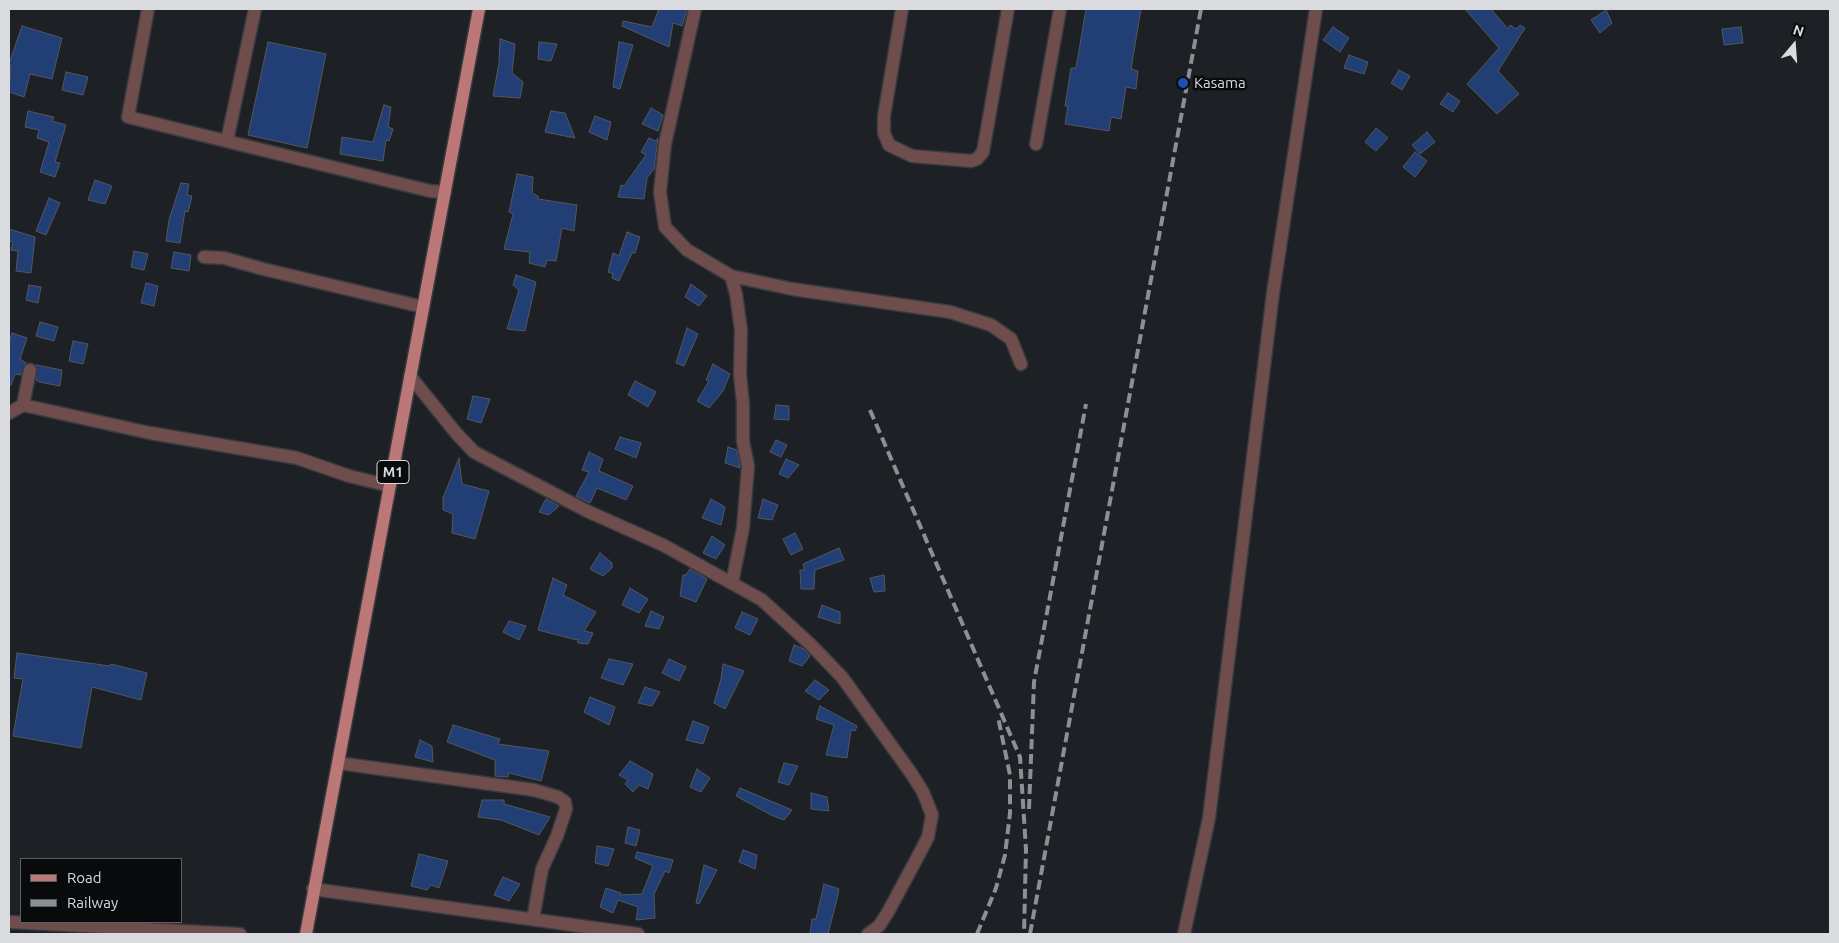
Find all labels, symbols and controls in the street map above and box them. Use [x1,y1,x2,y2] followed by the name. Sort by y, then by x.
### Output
[1769,20,1819,70] north arrow
[1791,22,1806,40] text: N
[1194,74,1246,92] place label: Kasama
[1176,76,1190,90] marker: Kasama
[377,461,409,484] road number: M1
[20,858,182,923] legend
[67,869,102,886] text: Road
[67,894,118,911] text: Railway

